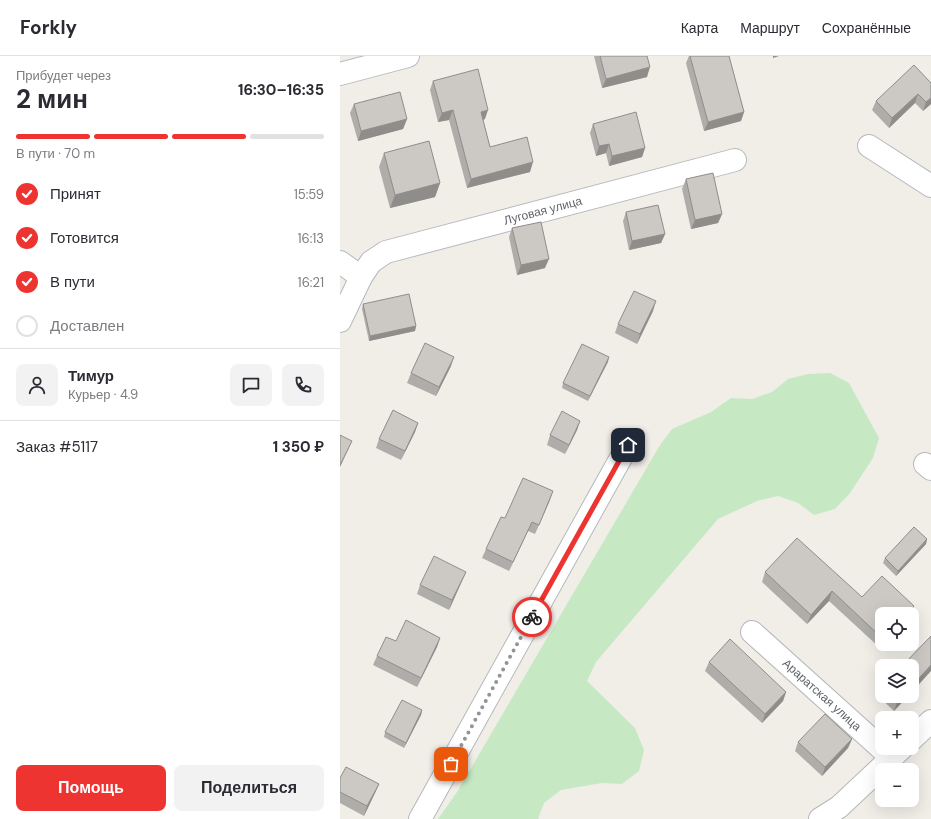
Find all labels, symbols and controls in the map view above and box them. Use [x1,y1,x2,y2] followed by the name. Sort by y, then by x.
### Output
[20,15,77,40] text: Forkly
[681,19,718,37] text: Карта
[740,19,800,37] text: Маршрут
[822,19,911,37] text: Сохранённые
[16,67,111,84] text: Прибудет через
[238,80,324,100] text: 16:30–16:35
[16,82,88,116] text: 2 мин
[16,145,95,162] text: В пути · 70 m
[16,183,38,205] icon: check
[50,184,101,204] text: Принят
[294,186,324,203] text: 15:59
[502,193,584,229] street label: Луговая улица
[16,227,38,249] icon: check
[50,228,119,248] text: Готовится
[297,230,324,247] text: 16:13
[16,271,38,293] icon: check
[50,272,95,292] text: В пути
[298,274,324,291] text: 16:21
[50,316,124,336] text: Доставлен
[16,364,58,406] button: person
[230,364,272,406] button: chat
[282,364,324,406] button: phone
[68,366,114,386] text: Тимур
[68,386,138,403] text: Курьер · 4.9
[611,428,645,462] pin
[617,434,639,456] icon: home
[16,437,98,457] text: Заказ #5117
[273,437,324,457] text: 1 350 ₽
[512,597,552,637] courier
[521,606,543,628] icon: bike
[875,607,919,807] map controls
[875,607,919,651] button: locate
[779,655,865,735] street label: Араратская улица
[875,659,919,703] button: layers
[875,711,919,755] button: +
[434,747,468,781] pin
[440,753,462,775] icon: bag
[875,763,919,807] button: −
[16,765,166,811] button: Помощь
[174,765,324,811] button: Поделиться

